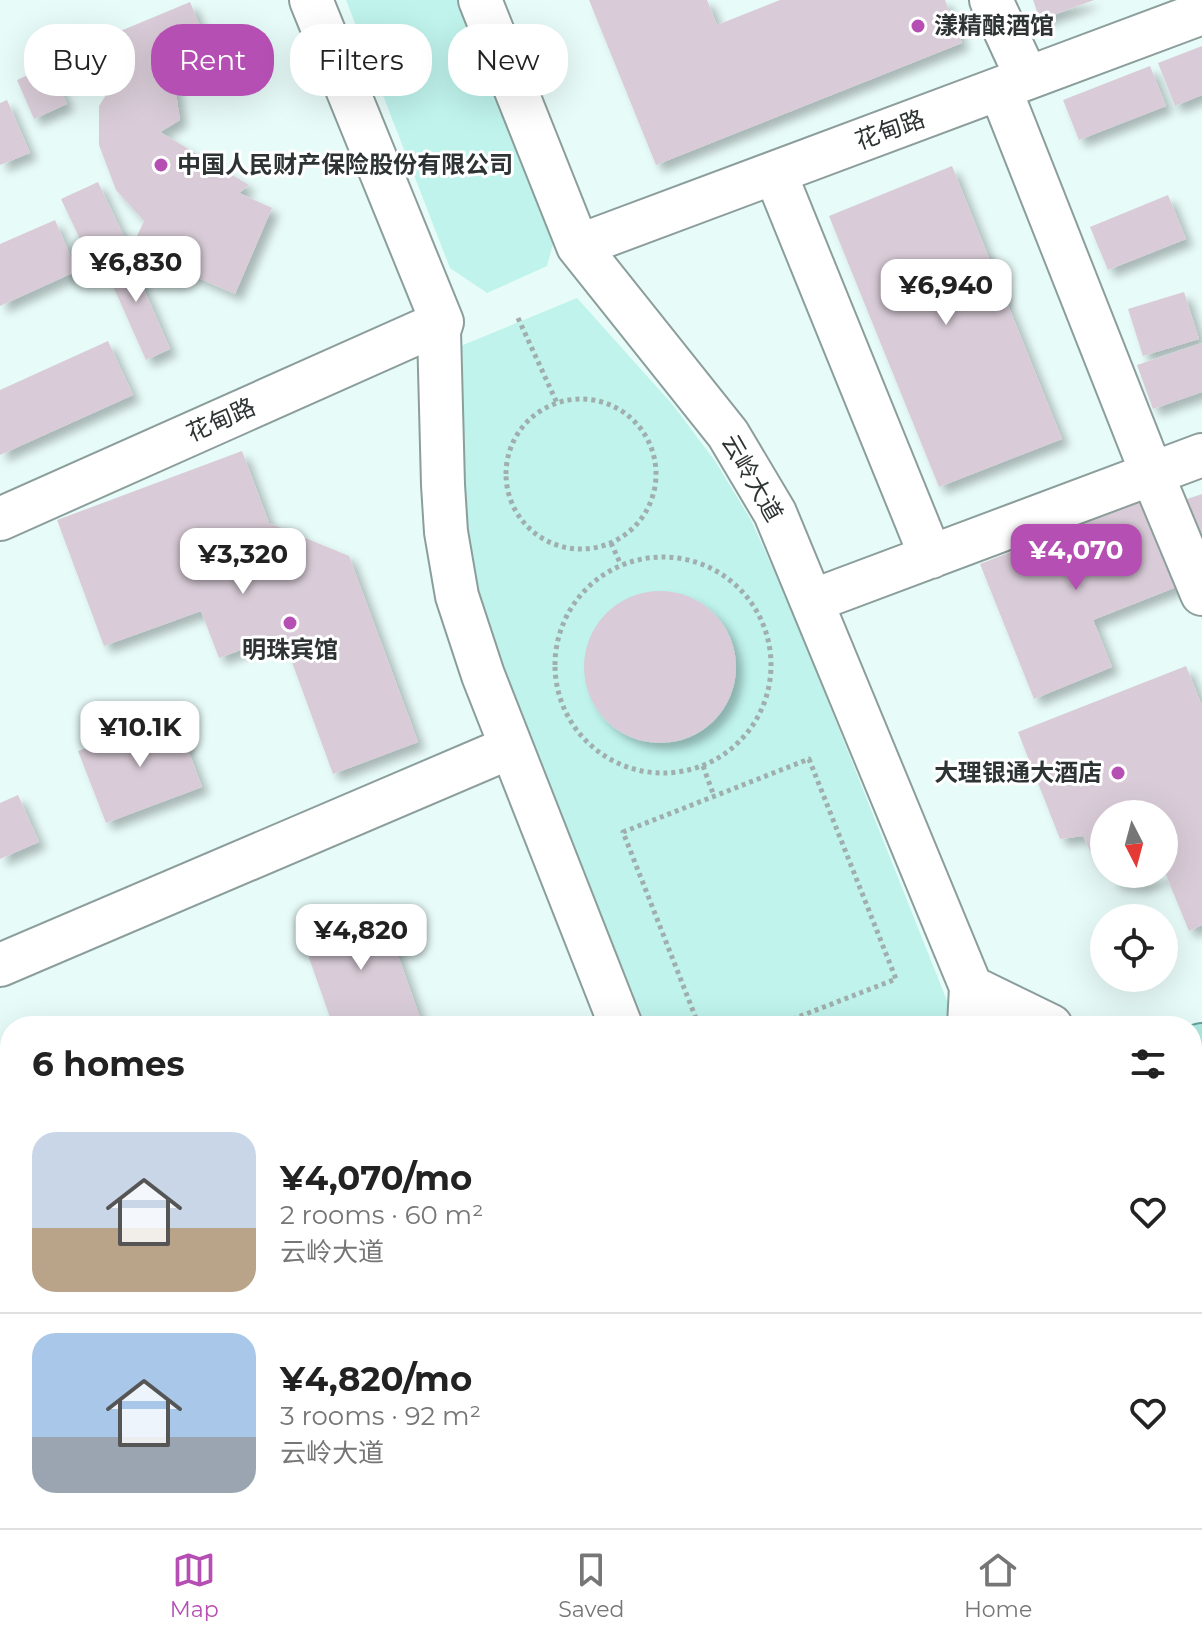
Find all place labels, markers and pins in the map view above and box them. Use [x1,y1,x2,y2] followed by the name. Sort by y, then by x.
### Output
[934,11,1054,40] place label: 漾精酿酒馆
[909,17,927,35] marker: 漾精酿酒馆
[177,150,513,179] place label: 中国人民财产保险股份有限公司
[152,156,170,174] marker: 中国人民财产保险股份有限公司
[71,236,201,304] pin: ¥6,830
[881,259,1011,327] pin: ¥6,940
[1011,524,1141,592] pin: ¥4,070
[178,528,308,596] pin: ¥3,320
[281,614,299,632] marker: 明珠宾馆
[242,635,338,664] place label: 明珠宾馆
[75,701,205,769] pin: ¥10.1K
[934,758,1102,787] place label: 大理银通大酒店
[1109,764,1127,782] marker: 大理银通大酒店
[296,904,426,972] pin: ¥4,820

